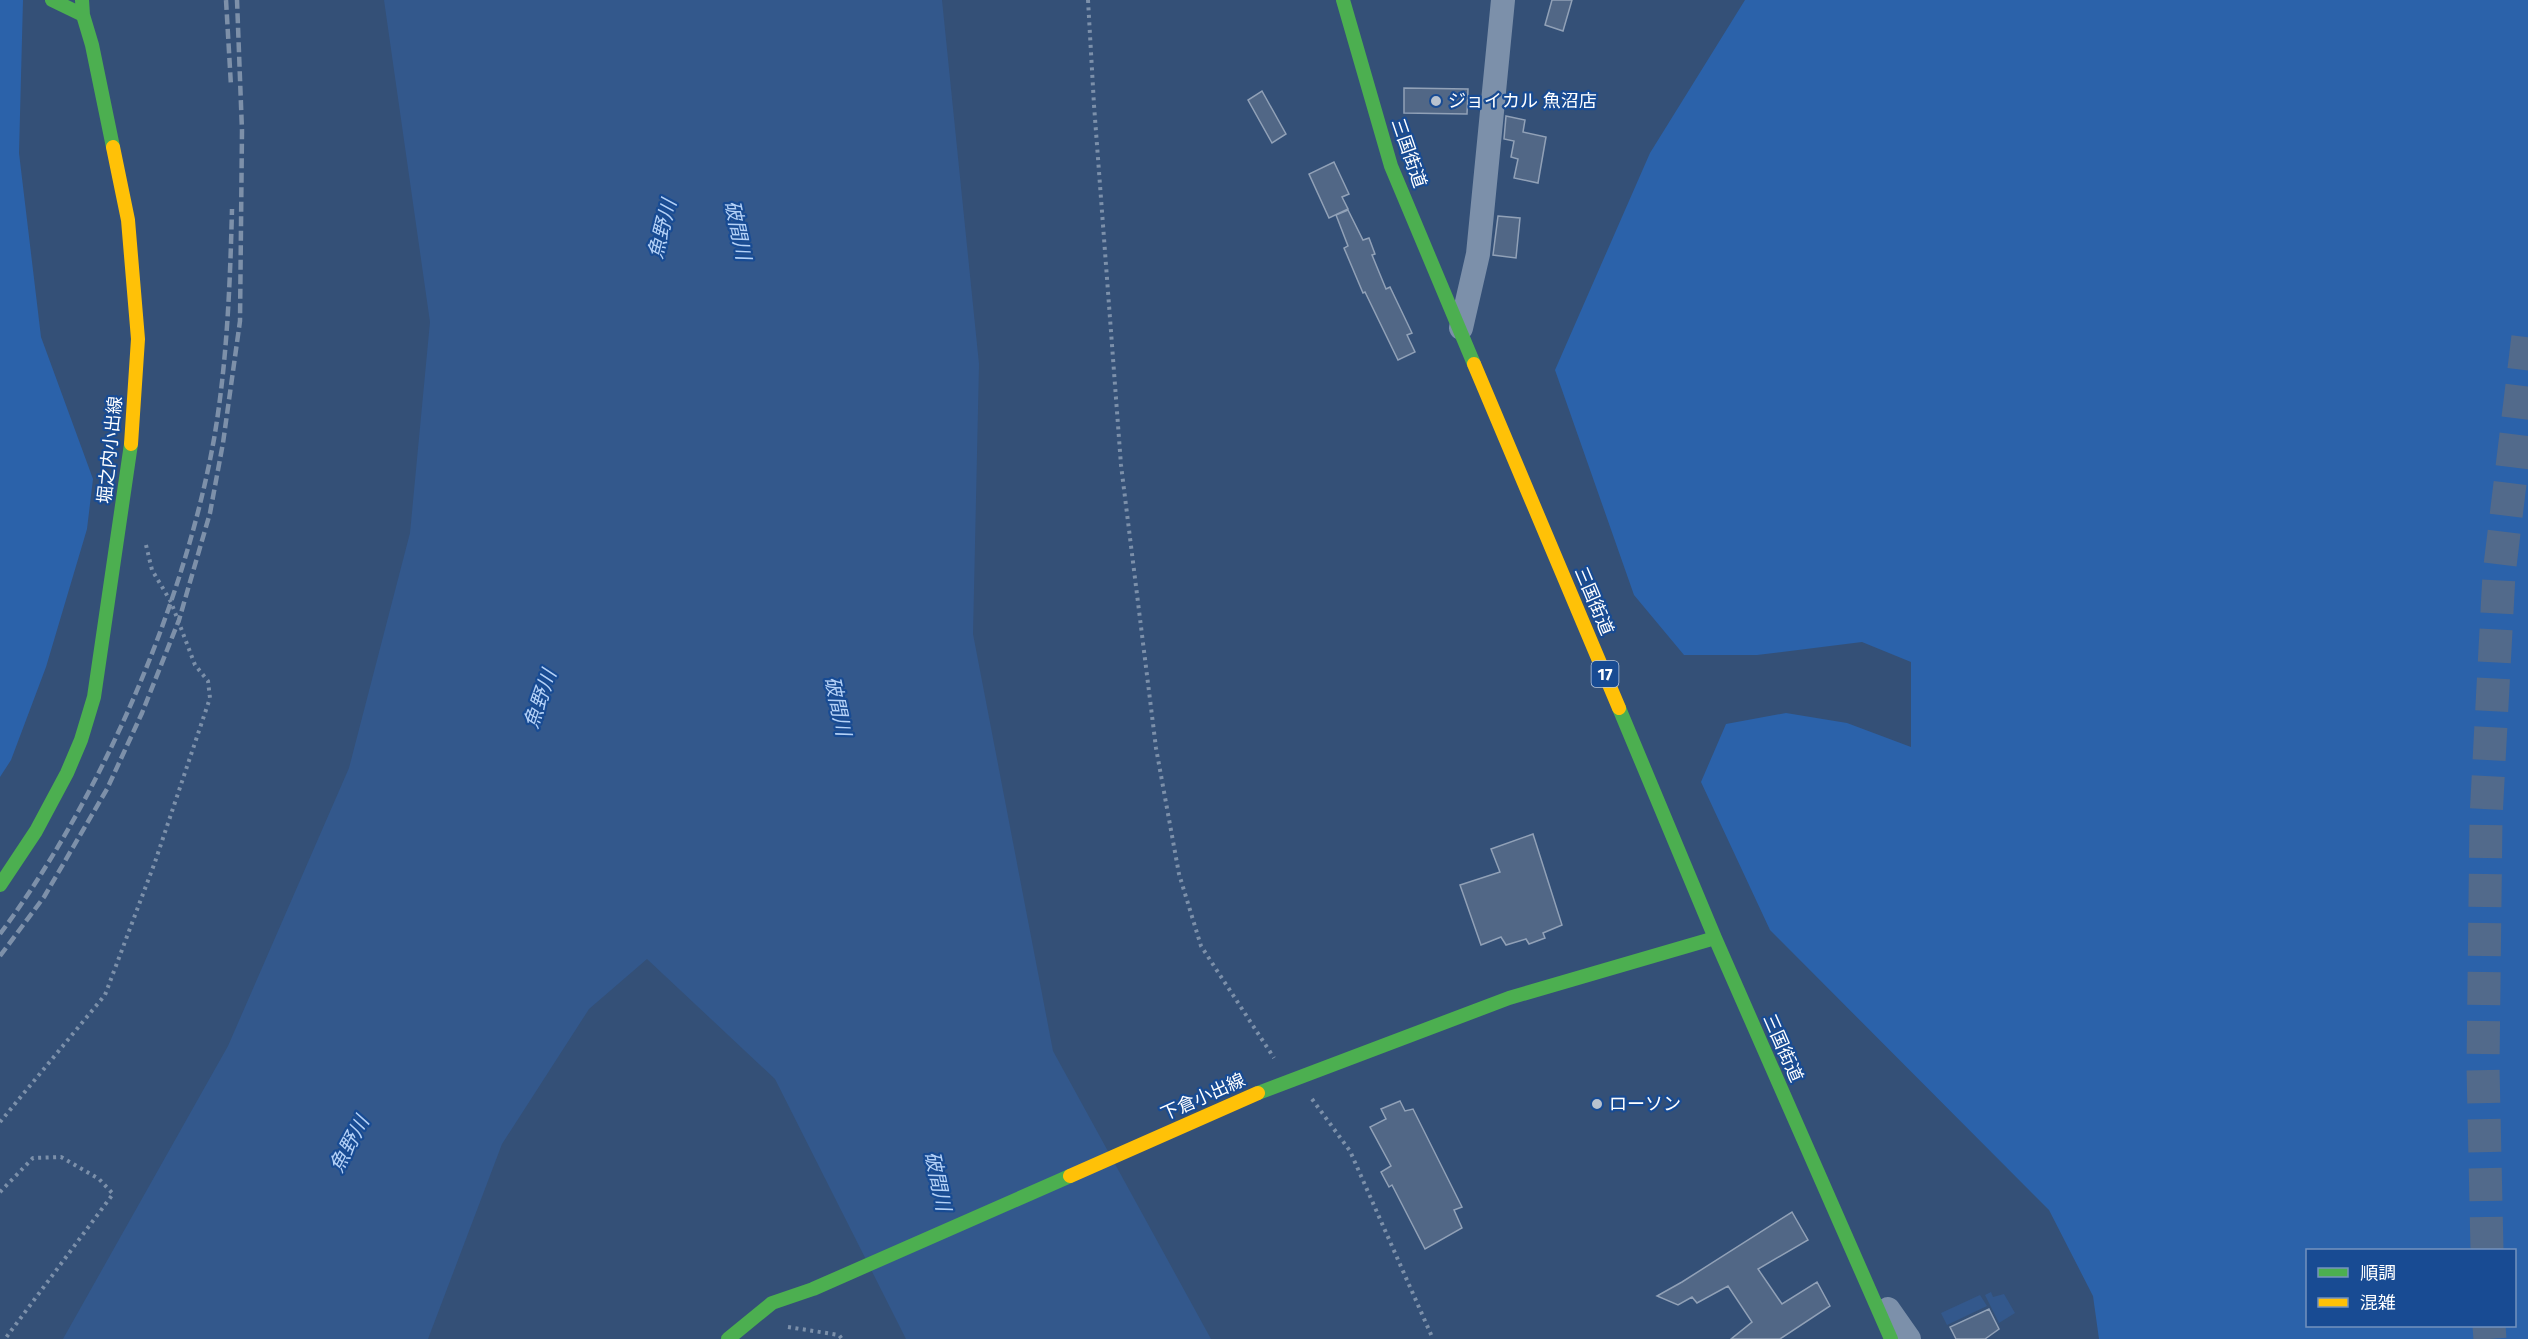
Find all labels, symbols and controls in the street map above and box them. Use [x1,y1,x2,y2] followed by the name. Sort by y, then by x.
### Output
[1448,90,1597,112] place label: ジョイカル 魚沼店
[1429,94,1443,108] marker: ジョイカル 魚沼店
[1387,115,1431,191] street label: 三国街道
[643,195,681,261] water label: 魚野川
[720,198,756,264] water label: 破間川
[93,395,127,505] street label: 堀之内小出線
[1570,564,1618,638] street label: 三国街道
[1592,661,1618,687] road number: 17
[519,665,562,731] water label: 魚野川
[820,674,856,740] water label: 破間川
[1758,1011,1808,1085] street label: 三国街道
[1157,1069,1249,1125] street label: 下倉小出線
[1609,1093,1681,1115] place label: ローソン
[1590,1097,1604,1111] marker: ローソン
[324,1110,375,1176] water label: 魚野川
[920,1149,956,1215] water label: 破間川
[2306,1249,2516,1327] legend
[2360,1262,2396,1284] text: 順調
[2360,1292,2396,1314] text: 混雑

